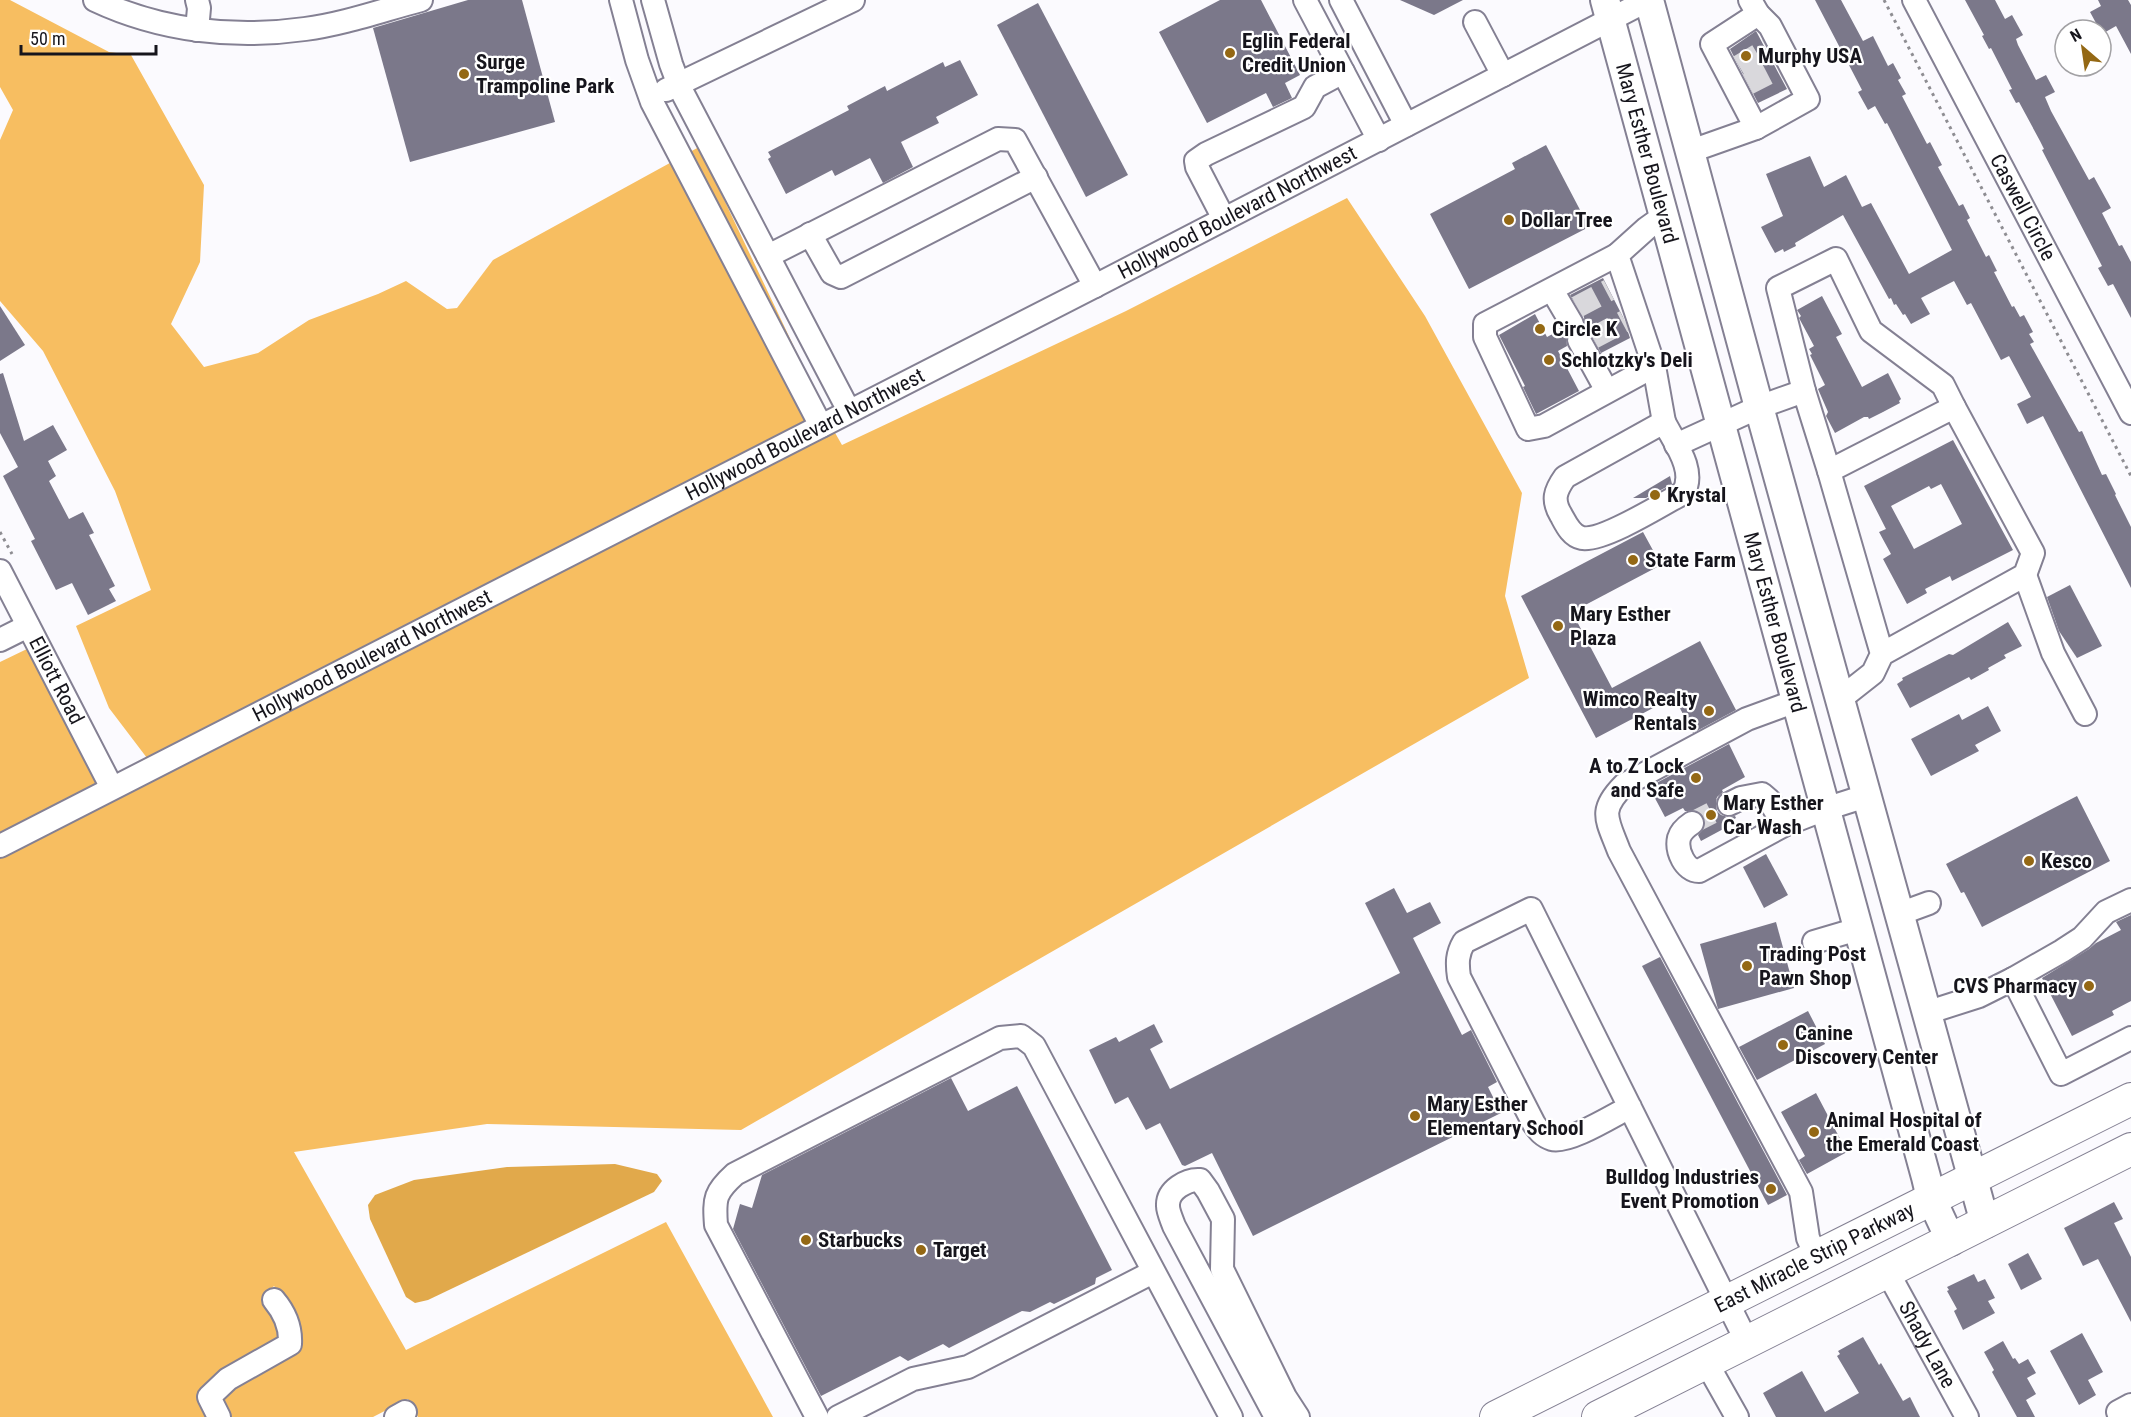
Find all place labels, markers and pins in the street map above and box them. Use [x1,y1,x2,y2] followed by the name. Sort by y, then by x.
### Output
[1242,29,1351,77] place label: Eglin Federal Credit Union
[1758,44,1862,68] place label: Murphy USA
[1223,46,1237,60] marker: Eglin Federal Credit Union
[1739,49,1753,63] marker: Murphy USA
[476,50,615,98] place label: Surge Trampoline Park
[457,67,471,81] marker: Surge Trampoline Park
[1521,208,1613,232] place label: Dollar Tree
[1502,213,1516,227] marker: Dollar Tree
[1552,317,1618,341] place label: Circle K
[1533,322,1547,336] marker: Circle K
[1561,348,1693,372] place label: Schlotzky's Deli
[1542,353,1556,367] marker: Schlotzky's Deli
[1667,483,1726,507] place label: Krystal
[1648,488,1662,502] marker: Krystal
[1645,548,1736,572] place label: State Farm
[1626,553,1640,567] marker: State Farm
[1570,602,1671,650] place label: Mary Esther Plaza
[1551,619,1565,633] marker: Mary Esther Plaza
[1583,687,1698,735] place label: Wimco Realty Rentals
[1702,704,1716,718] marker: Wimco Realty Rentals
[1589,754,1685,802] place label: A to Z Lock and Safe
[1689,771,1703,785] marker: A to Z Lock and Safe
[1723,791,1824,839] place label: Mary Esther Car Wash
[1704,808,1718,822] marker: Mary Esther Car Wash
[2041,849,2092,873] place label: Kesco
[2022,854,2036,868] marker: Kesco
[1759,942,1866,990] place label: Trading Post Pawn Shop
[1740,959,1754,973] marker: Trading Post Pawn Shop
[1953,974,2078,998] place label: CVS Pharmacy
[2082,979,2096,993] marker: CVS Pharmacy
[1795,1021,1938,1069] place label: Canine Discovery Center
[1776,1038,1790,1052] marker: Canine Discovery Center
[1427,1092,1584,1140] place label: Mary Esther Elementary School
[1826,1108,1982,1156] place label: Animal Hospital of the Emerald Coast
[1408,1109,1422,1123] marker: Mary Esther Elementary School
[1807,1125,1821,1139] marker: Animal Hospital of the Emerald Coast
[1605,1165,1759,1213] place label: Bulldog Industries Event Promotion
[1764,1182,1778,1196] marker: Bulldog Industries Event Promotion
[818,1228,903,1252] place label: Starbucks
[799,1233,813,1247] marker: Starbucks
[933,1238,986,1262] place label: Target
[914,1243,928,1257] marker: Target

